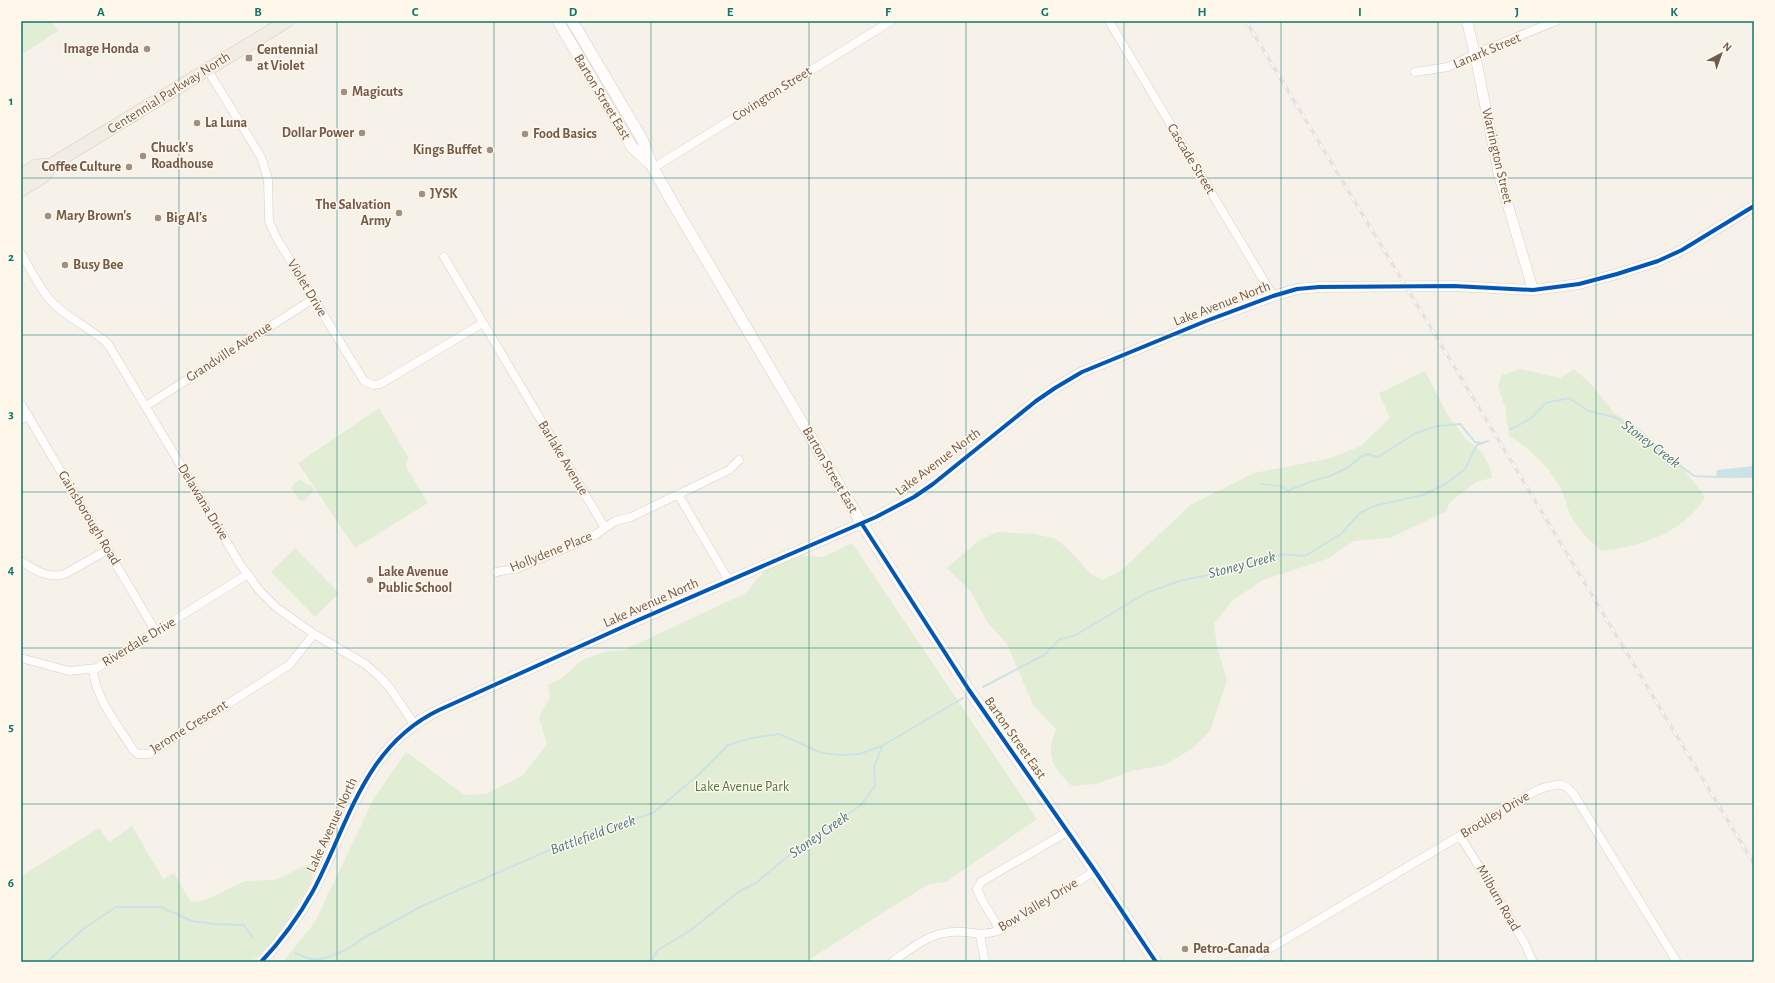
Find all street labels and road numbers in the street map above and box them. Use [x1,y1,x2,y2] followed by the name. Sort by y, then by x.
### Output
[1451,30,1523,71] street label: Lanark Street
[105,50,233,136] street label: Centennial Parkway North
[571,52,633,143] street label: Barton Street East
[730,64,815,124] street label: Covington Street
[1479,107,1515,206] street label: Warrington Street
[1164,121,1218,197] street label: Cascade Street
[285,257,329,319] street label: Violet Drive
[1172,279,1272,329] street label: Lake Avenue North
[184,319,274,385] street label: Grandville Avenue
[535,418,591,498] street label: Barlake Avenue
[800,425,861,516] street label: Barton Street East
[893,426,983,498] street label: Lake Avenue North
[175,462,231,542] street label: Delawana Drive
[55,468,123,568] street label: Gainsborough Road
[508,529,594,575] street label: Hollydene Place
[601,576,701,630] street label: Lake Avenue North
[100,615,178,669] street label: Riverdale Drive
[982,694,1049,782] street label: Barton Street East
[148,697,231,756] street label: Jerome Crescent
[304,776,360,874] street label: Lake Avenue North
[1458,789,1532,841] street label: Brockley Drive
[1473,862,1523,934] street label: Milburn Road
[996,876,1080,934] street label: Bow Valley Drive

